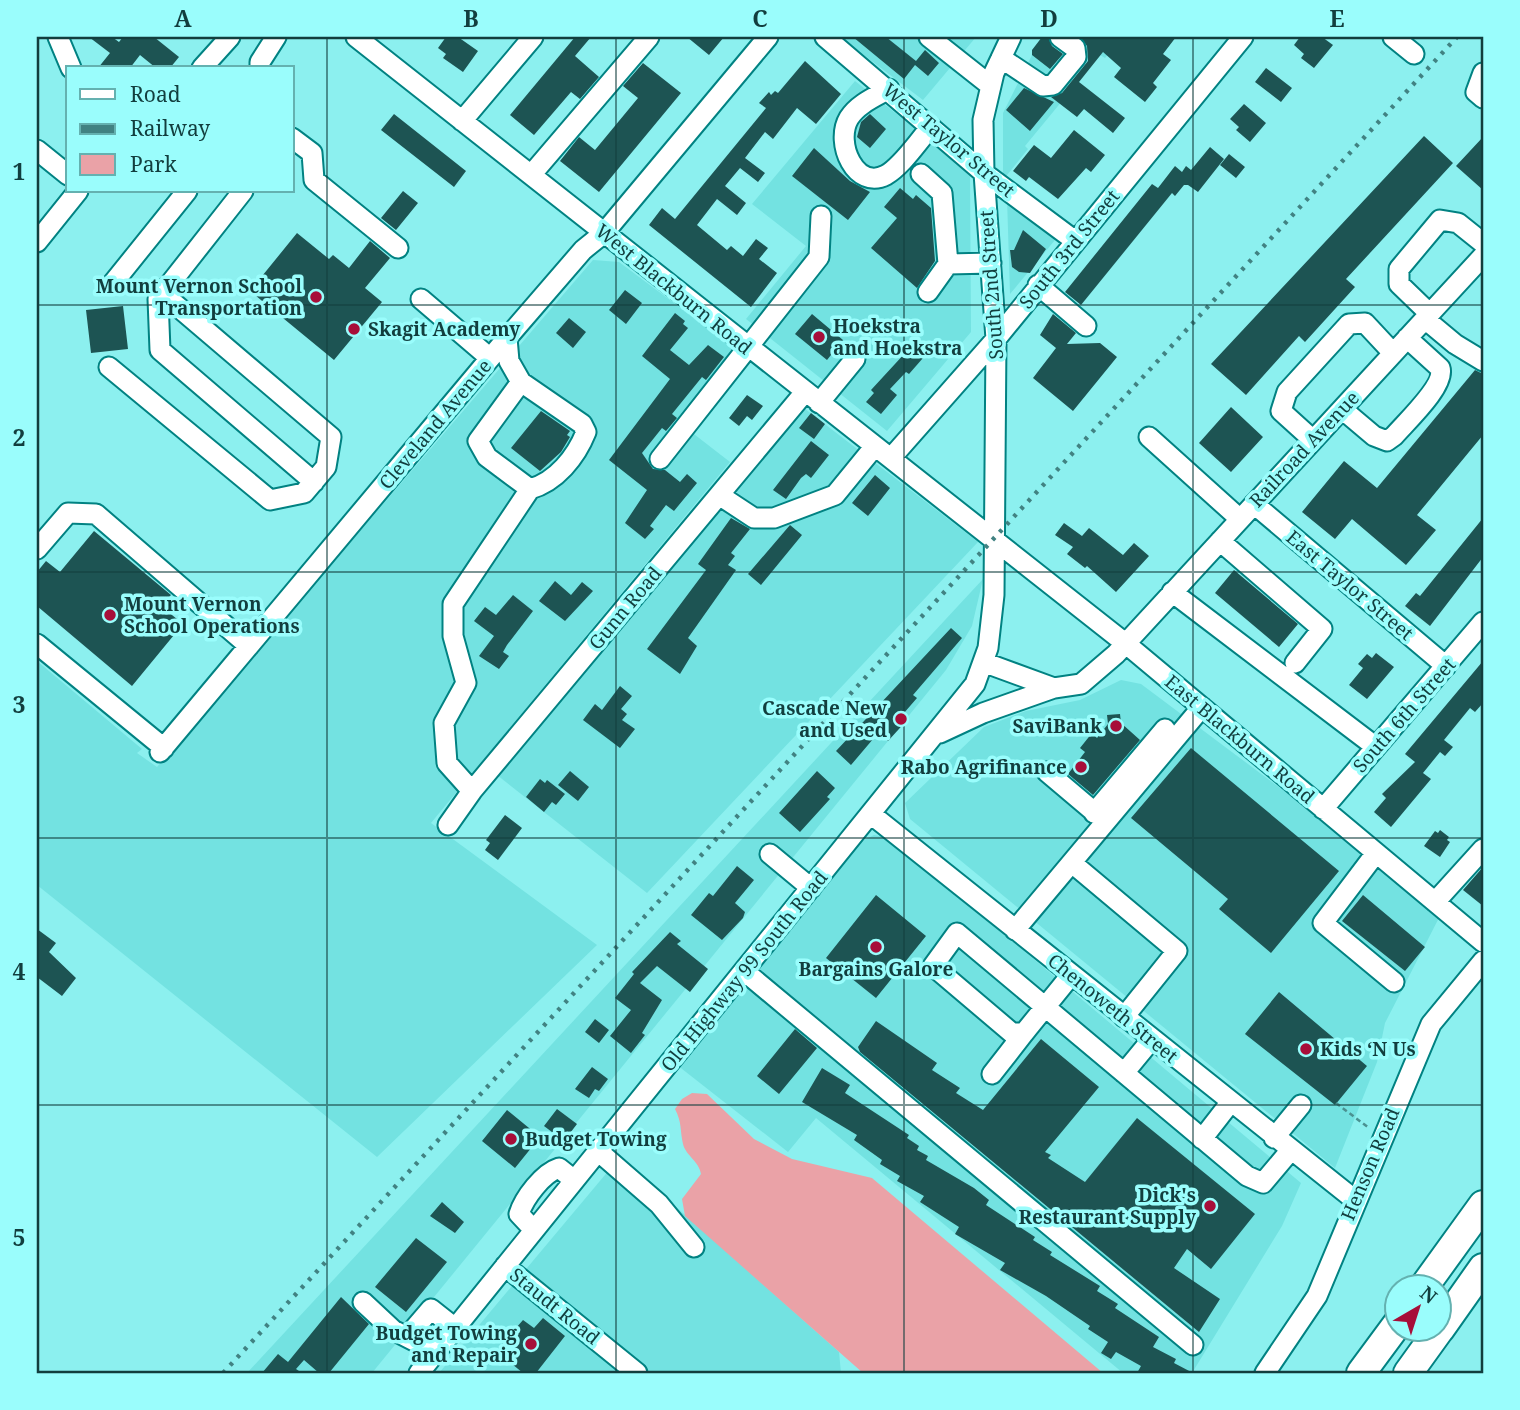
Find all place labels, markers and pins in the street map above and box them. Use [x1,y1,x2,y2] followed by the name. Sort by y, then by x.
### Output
[96,273,302,321] place label: Mount Vernon School Transportation
[308,289,324,305] marker: Mount Vernon School Transportation
[833,313,962,361] place label: Hoekstra and Hoekstra
[368,316,520,342] place label: Skagit Academy
[346,321,362,337] marker: Skagit Academy
[811,329,827,345] marker: Hoekstra and Hoekstra
[124,591,300,639] place label: Mount Vernon School Operations
[102,607,118,623] marker: Mount Vernon School Operations
[762,695,888,743] place label: Cascade New and Used
[893,711,909,727] marker: Cascade New and Used
[1012,713,1103,739] place label: SaviBank
[1108,718,1124,734] marker: SaviBank
[901,754,1067,780] place label: Rabo Agrifinance
[1073,759,1089,775] marker: Rabo Agrifinance
[868,939,884,955] marker: Bargains Galore
[799,956,954,982] place label: Bargains Galore
[1320,1036,1416,1062] place label: Kids ‘N Us
[1298,1041,1314,1057] marker: Kids ‘N Us
[525,1126,667,1152] place label: Budget Towing
[503,1131,519,1147] marker: Budget Towing
[1019,1182,1196,1230] place label: Dick's Restaurant Supply
[1202,1198,1218,1214] marker: Dick's Restaurant Supply
[375,1320,517,1368] place label: Budget Towing and Repair
[523,1336,539,1352] marker: Budget Towing and Repair

